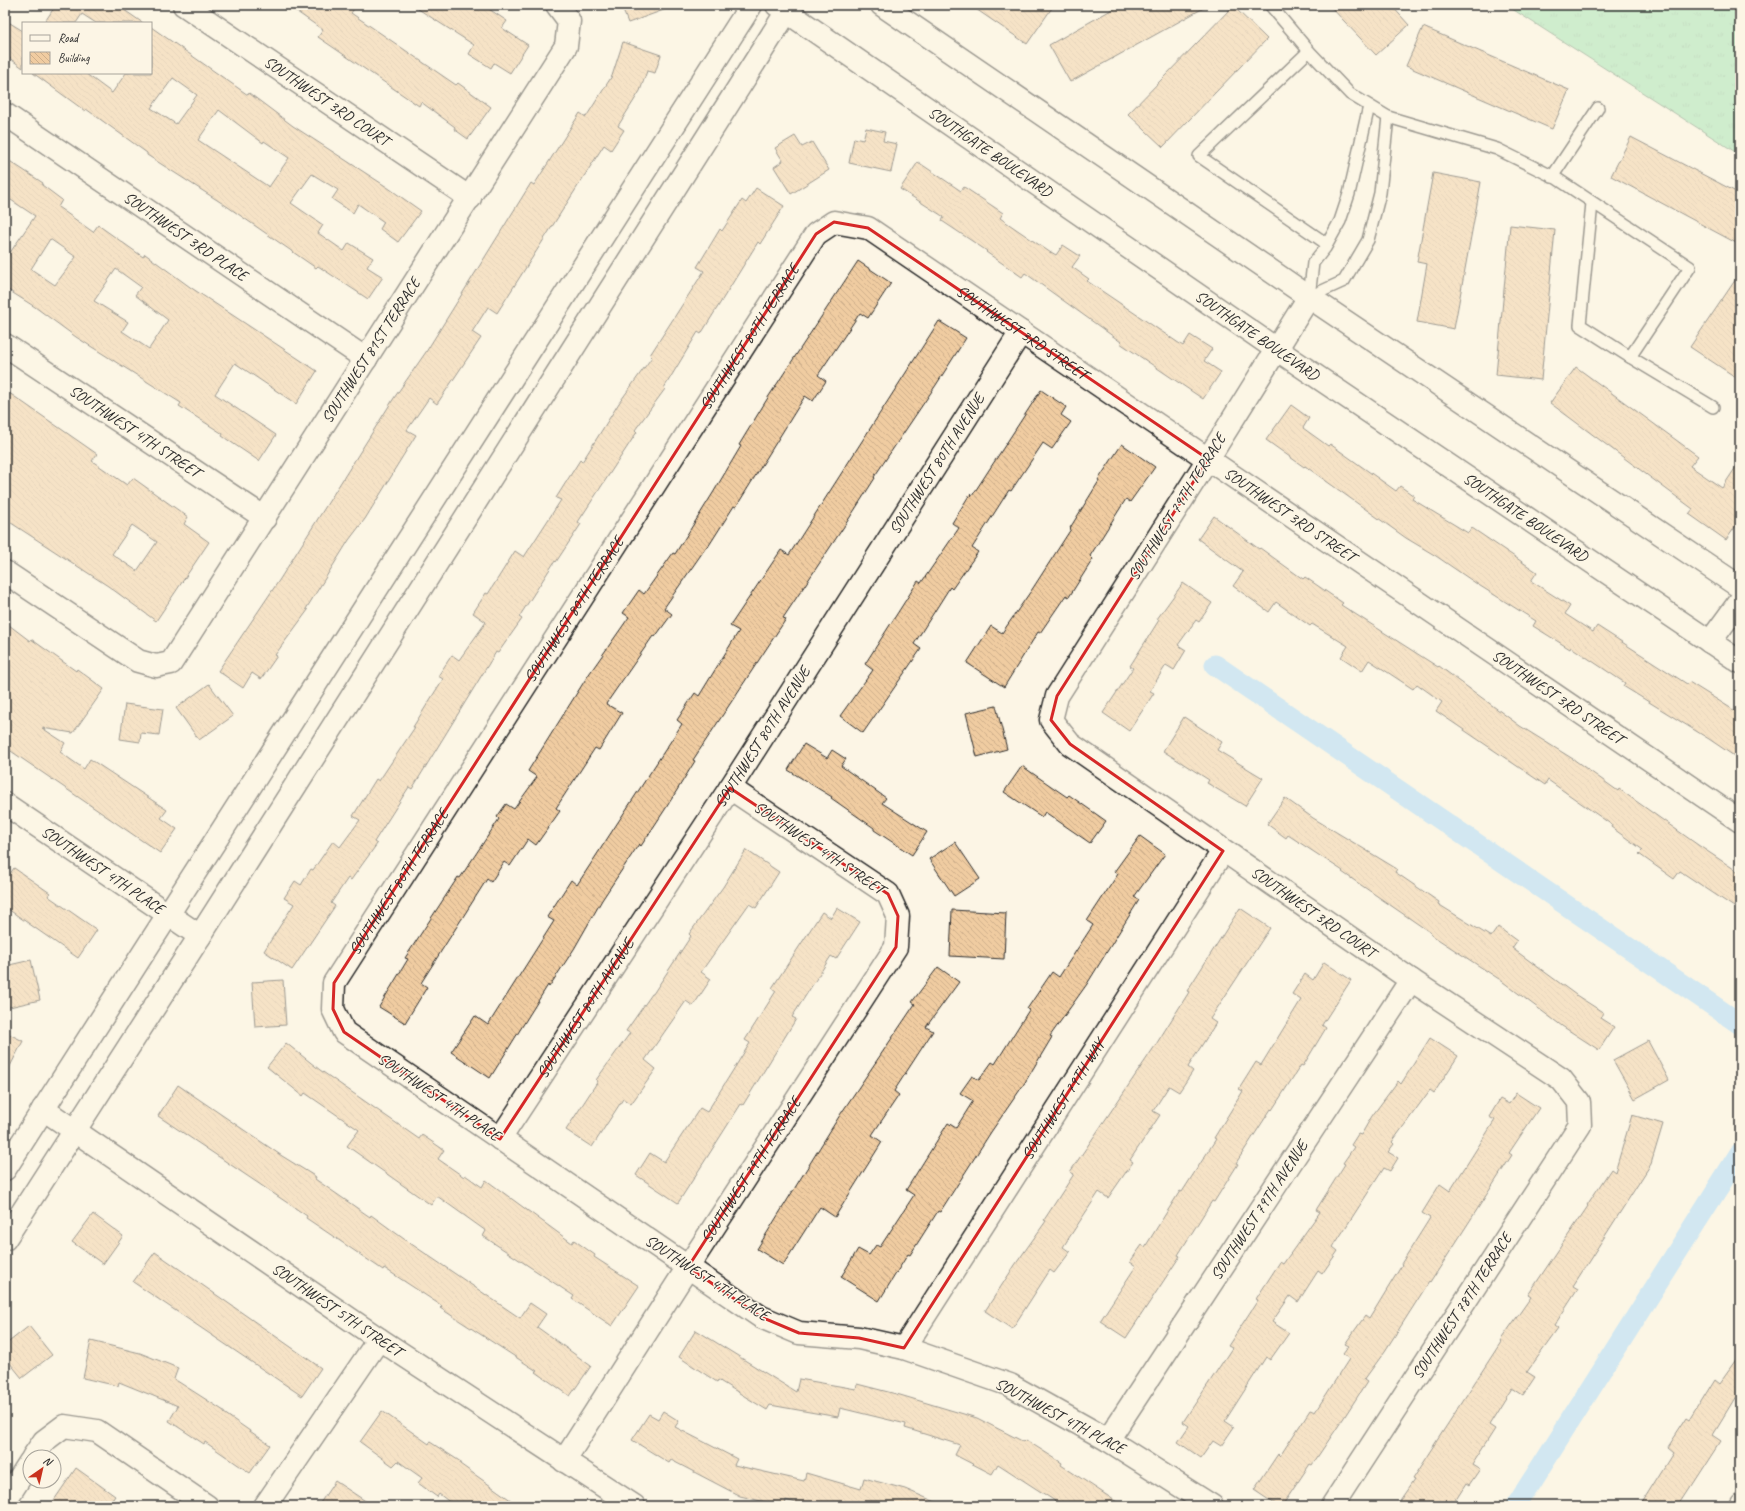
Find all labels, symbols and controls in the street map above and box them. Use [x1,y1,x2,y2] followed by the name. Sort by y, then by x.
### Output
[22,22,152,74] legend
[58,30,80,46] text: Road
[58,50,90,66] text: Building
[260,52,396,153] street label: SOUTHWEST 3RD COURT
[925,102,1057,203] street label: SOUTHGATE BOULEVARD
[120,187,253,287] street label: SOUTHWEST 3RD PLACE
[695,259,805,414] street label: SOUTHWEST 80TH TERRACE
[317,272,426,427] street label: SOUTHWEST 81ST TERRACE
[952,281,1095,387] street label: SOUTHWEST 3RD STREET
[1191,286,1324,386] street label: SOUTHGATE BOULEVARD
[65,381,208,485] street label: SOUTHWEST 4TH STREET
[885,388,990,538] street label: SOUTHWEST 80TH AVENUE
[1124,428,1232,584] street label: SOUTHWEST 79TH TERRACE
[1220,463,1363,569] street label: SOUTHWEST 3RD STREET
[1459,468,1593,567] street label: SOUTHGATE BOULEVARD
[520,531,630,686] street label: SOUTHWEST 80TH TERRACE
[1488,645,1631,752] street label: SOUTHWEST 3RD STREET
[710,661,816,811] street label: SOUTHWEST 80TH AVENUE
[750,797,892,902] street label: SOUTHWEST 4TH STREET
[345,804,454,959] street label: SOUTHWEST 80TH TERRACE
[37,822,170,920] street label: SOUTHWEST 4TH PLACE
[1247,862,1382,964] street label: SOUTHWEST 3RD COURT
[532,933,640,1082] street label: SOUTHWEST 80TH AVENUE
[1017,1033,1111,1164] street label: SOUTHWEST 79TH WAY
[374,1048,506,1147] street label: SOUTHWEST 4TH PLACE
[697,1092,807,1246] street label: SOUTHWEST 79TH TERRACE
[1206,1135,1314,1284] street label: SOUTHWEST 79TH AVENUE
[1407,1228,1518,1382] street label: SOUTHWEST 78TH TERRACE
[641,1230,775,1327] street label: SOUTHWEST 4TH PLACE
[268,1259,410,1364] street label: SOUTHWEST 5TH STREET
[992,1373,1130,1460] street label: SOUTHWEST 4TH PLACE
[22,1449,62,1489] north arrow
[41,1453,56,1470] text: N

